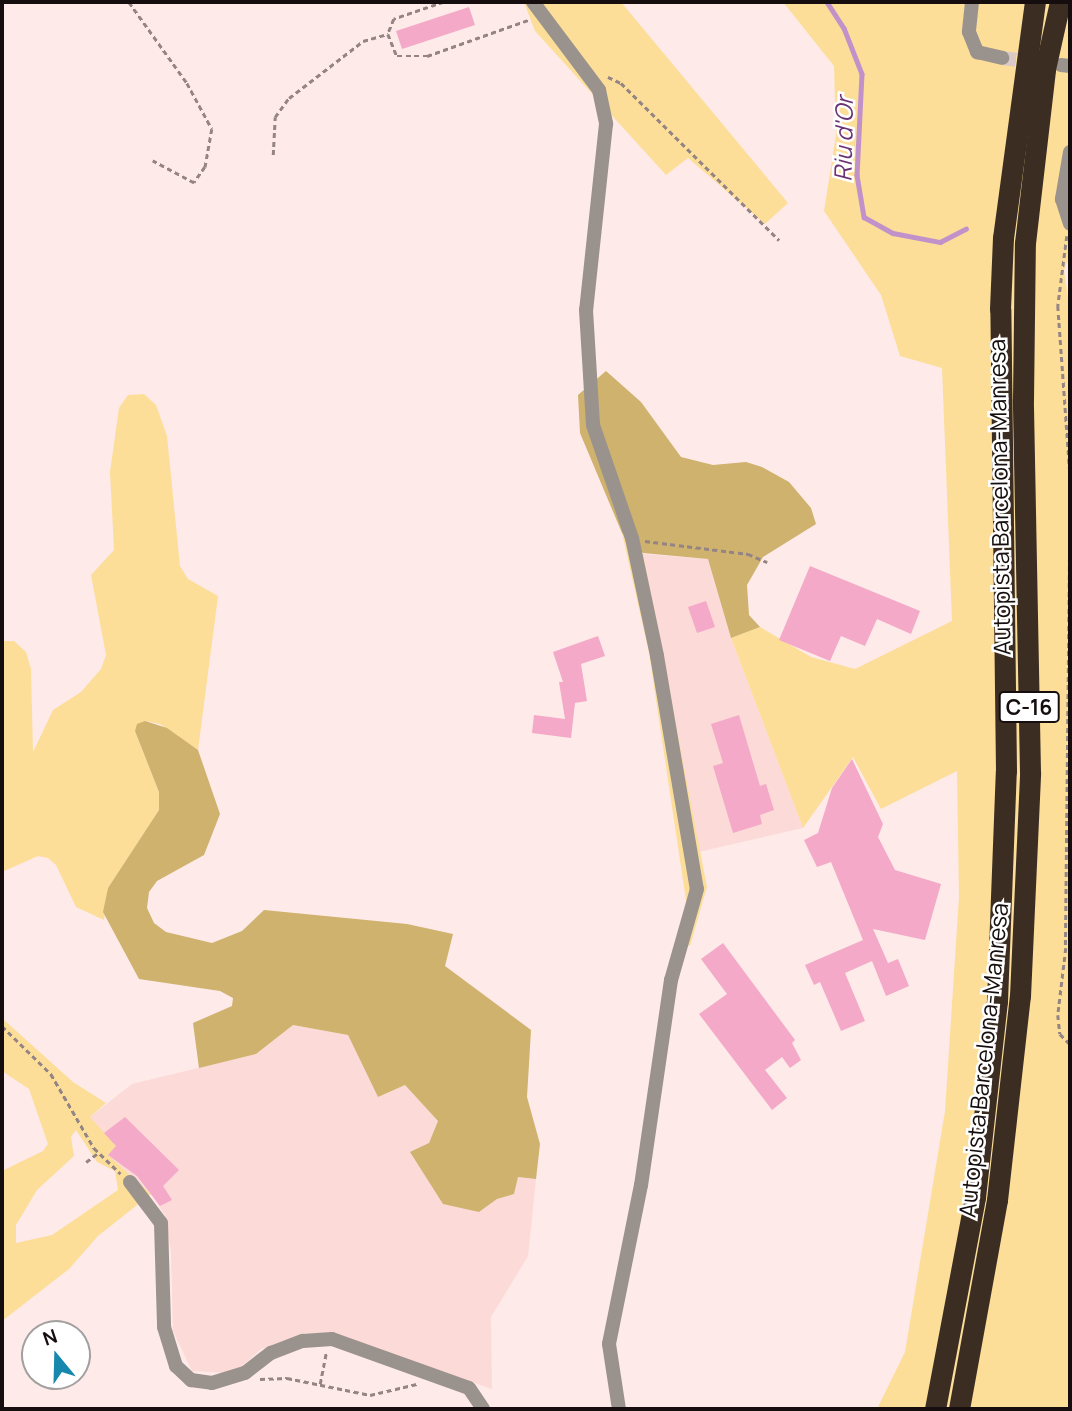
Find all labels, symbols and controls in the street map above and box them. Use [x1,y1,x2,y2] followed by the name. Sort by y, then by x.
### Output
[828,96,858,182] water label: Riu d'Or
[982,339,1016,655] street label: Autopista Barcelona-Manresa
[998,690,1060,724] road number: C-16
[953,901,1013,1219] street label: Autopista Barcelona-Manresa
[21,1320,91,1390] north arrow
[39,1323,61,1352] text: N

